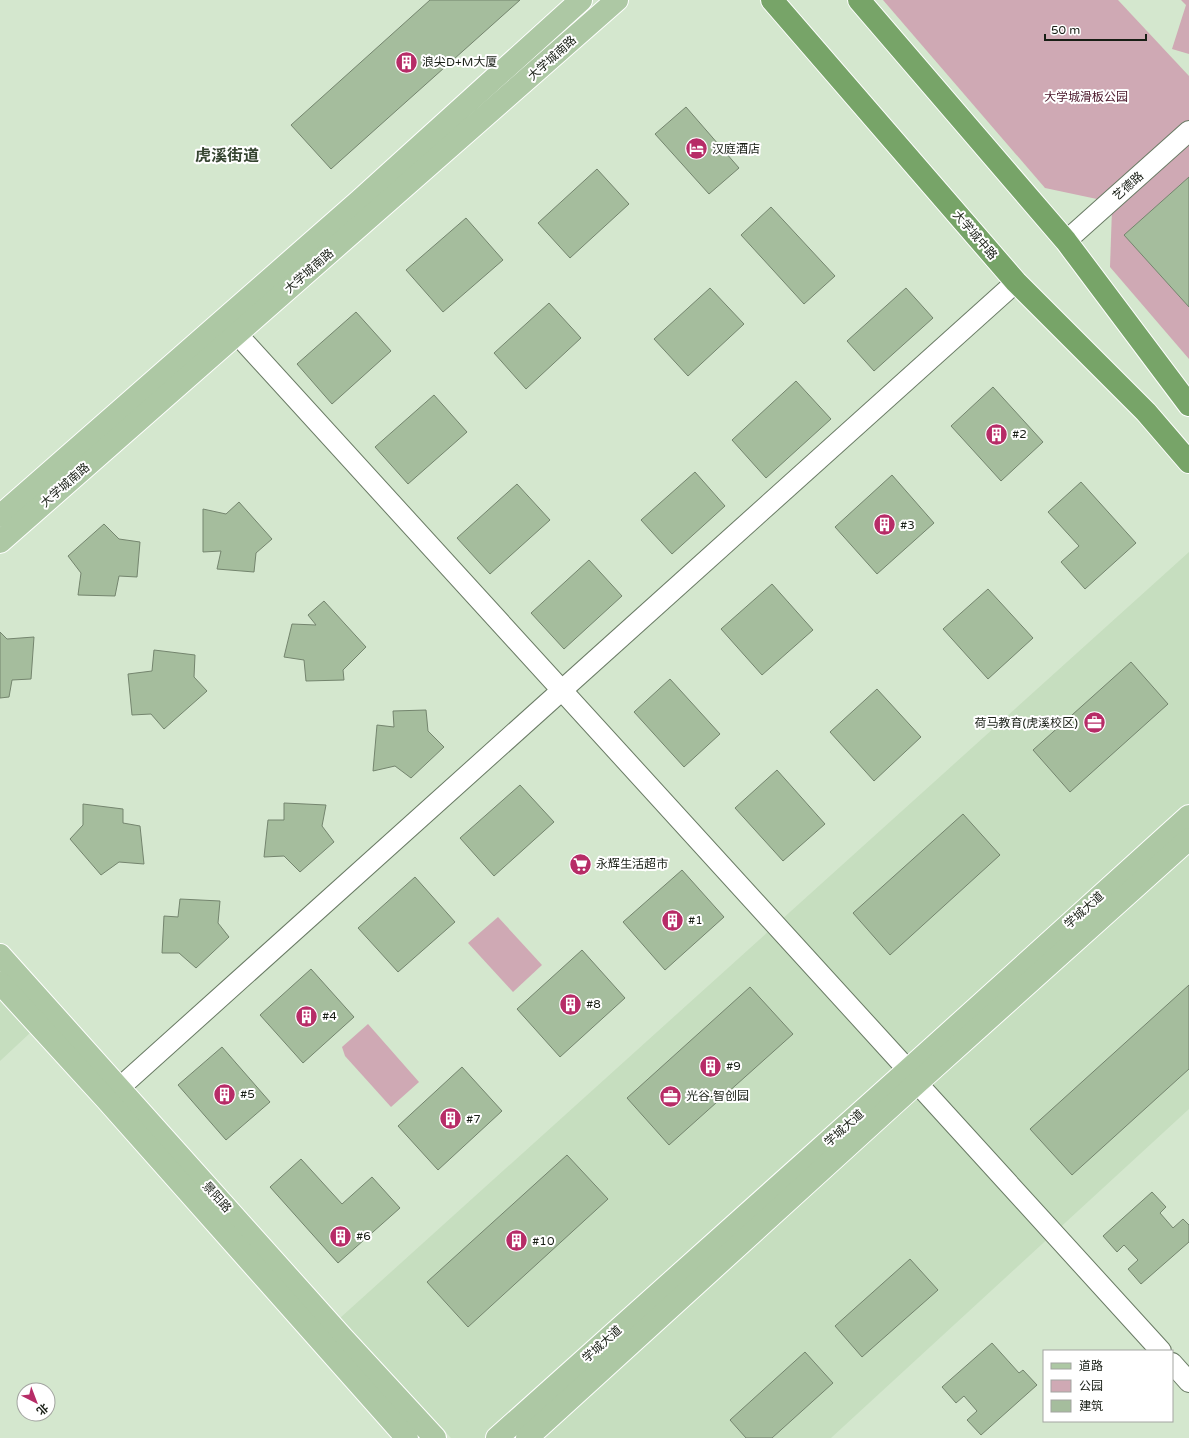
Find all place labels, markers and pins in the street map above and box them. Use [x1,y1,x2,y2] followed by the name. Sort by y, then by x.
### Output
[393,49,419,75] building icon: 浪尖D+M大厦
[422,55,497,69] place label: 浪尖D+M大厦
[683,136,709,162] hotel icon: 汉庭酒店
[712,142,760,156] place label: 汉庭酒店
[984,421,1010,447] building icon: #2
[1012,427,1027,441] place label: #2
[872,512,898,538] building icon: #3
[900,518,915,532] place label: #3
[1081,710,1107,736] office icon: 荷马教育(虎溪校区)
[975,716,1078,730] place label: 荷马教育(虎溪校区)
[567,851,593,877] supermarket icon: 永辉生活超市
[596,857,668,871] place label: 永辉生活超市
[660,907,686,933] building icon: #1
[688,913,703,927] place label: #1
[558,991,584,1017] building icon: #8
[586,997,601,1011] place label: #8
[294,1003,320,1029] building icon: #4
[322,1009,337,1023] place label: #4
[697,1053,723,1079] building icon: #9
[726,1059,741,1073] place label: #9
[211,1081,237,1107] building icon: #5
[658,1083,684,1109] office icon: 光谷·智创园
[240,1087,255,1101] place label: #5
[686,1089,749,1103] place label: 光谷·智创园
[437,1106,463,1132] building icon: #7
[466,1112,481,1126] place label: #7
[328,1223,354,1249] building icon: #6
[504,1228,530,1254] building icon: #10
[356,1229,371,1243] place label: #6
[532,1234,555,1248] place label: #10

